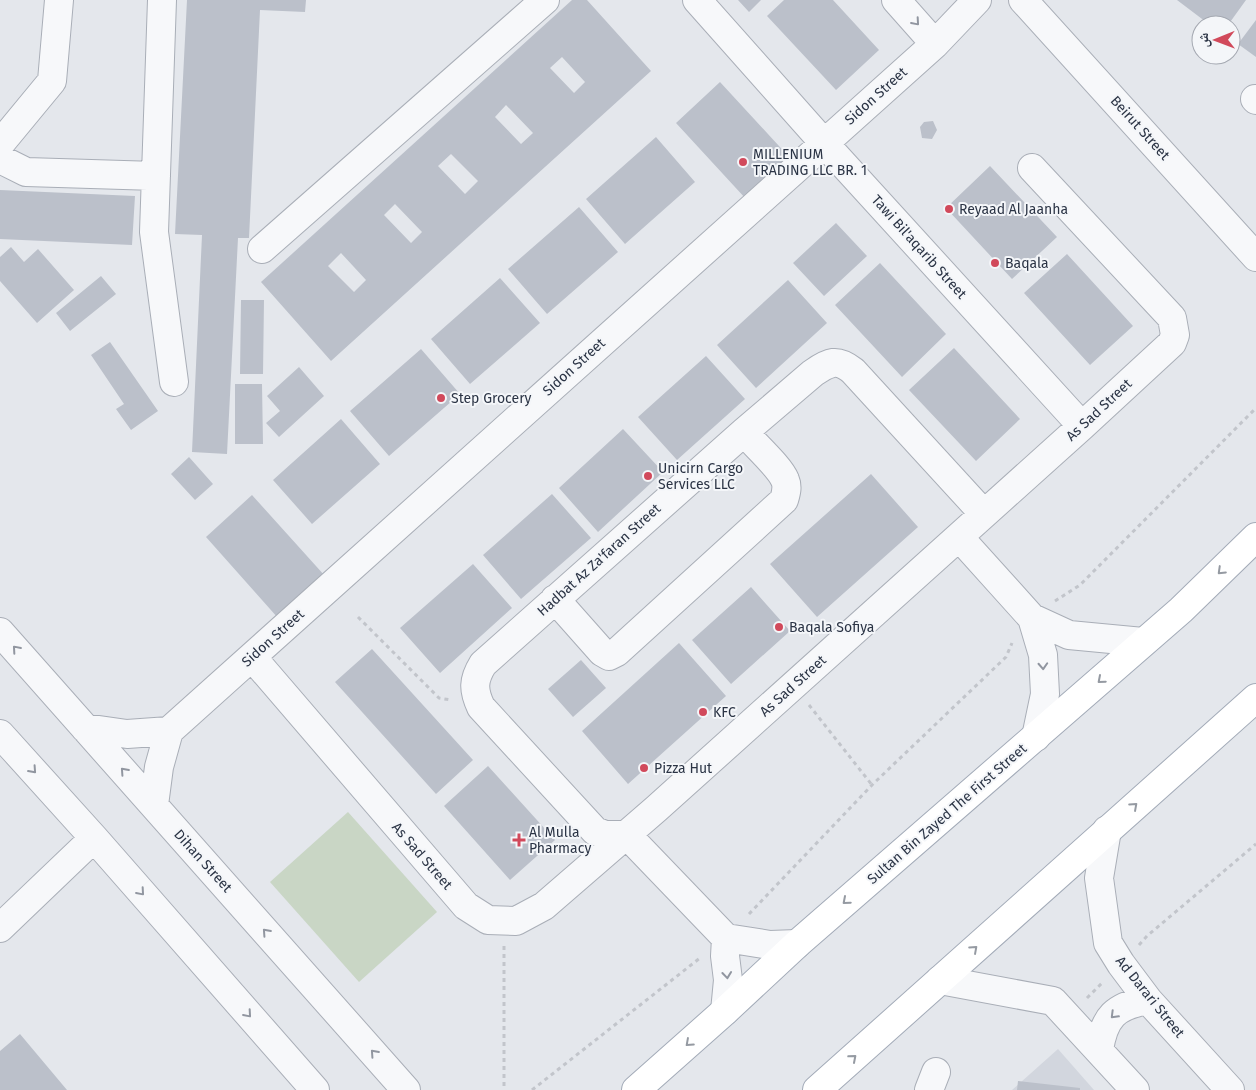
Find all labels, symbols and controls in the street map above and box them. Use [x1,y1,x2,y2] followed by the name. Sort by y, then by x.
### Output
[1191,15,1241,65] north arrow
[910,16,919,25] one-way arrow
[1195,33,1212,48] text: ش
[841,63,911,128] street label: Sidon Street
[1107,92,1174,164] street label: Beirut Street
[753,146,867,179] place label: MILLENIUM TRADING LLC BR. 1
[737,156,749,168] marker: MILLENIUM TRADING LLC BR. 1
[868,192,971,303] street label: Tawi Bil'aqarib Street
[959,201,1068,218] place label: Reyaad Al Jaanha
[943,203,955,215] marker: Reyaad Al Jaanha
[1005,255,1049,272] place label: Baqala
[989,257,1001,269] marker: Baqala
[539,334,609,399] street label: Sidon Street
[1063,375,1136,445] street label: As Sad Street
[451,390,532,407] place label: Step Grocery
[435,392,447,404] marker: Step Grocery
[658,460,743,493] place label: Unicirn Cargo Services LLC
[642,470,654,482] marker: Unicirn Cargo Services LLC
[534,500,665,620] street label: Hadbat Az Za'faran Street
[1218,565,1227,574] one-way arrow
[238,605,308,670] street label: Sidon Street
[789,619,874,636] place label: Baqala Sofiya
[773,621,785,633] marker: Baqala Sofiya
[13,646,22,655] one-way arrow
[756,651,830,720] street label: As Sad Street
[1038,662,1049,670] one-way arrow
[1097,674,1106,683] one-way arrow
[713,704,736,721] place label: KFC
[697,706,709,718] marker: KFC
[864,740,1031,888] street label: Sultan Bin Zayed The First Street
[654,760,713,777] place label: Pizza Hut
[638,762,650,774] marker: Pizza Hut
[27,765,36,774] one-way arrow
[120,767,129,776] one-way arrow
[1129,803,1138,812] one-way arrow
[388,819,456,894] street label: As Sad Street
[529,824,591,857] place label: Al Mulla Pharmacy
[170,826,236,897] street label: Dihan Street
[513,834,525,846] marker: Al Mulla Pharmacy
[135,886,144,895] one-way arrow
[843,896,852,904] one-way arrow
[263,928,272,937] one-way arrow
[968,946,977,955] one-way arrow
[1112,953,1189,1042] street label: Ad Darari Street
[721,971,732,979] one-way arrow
[242,1008,251,1017] one-way arrow
[1111,1010,1120,1019] one-way arrow
[685,1038,694,1047] one-way arrow
[371,1050,380,1059] one-way arrow
[848,1055,857,1064] one-way arrow

